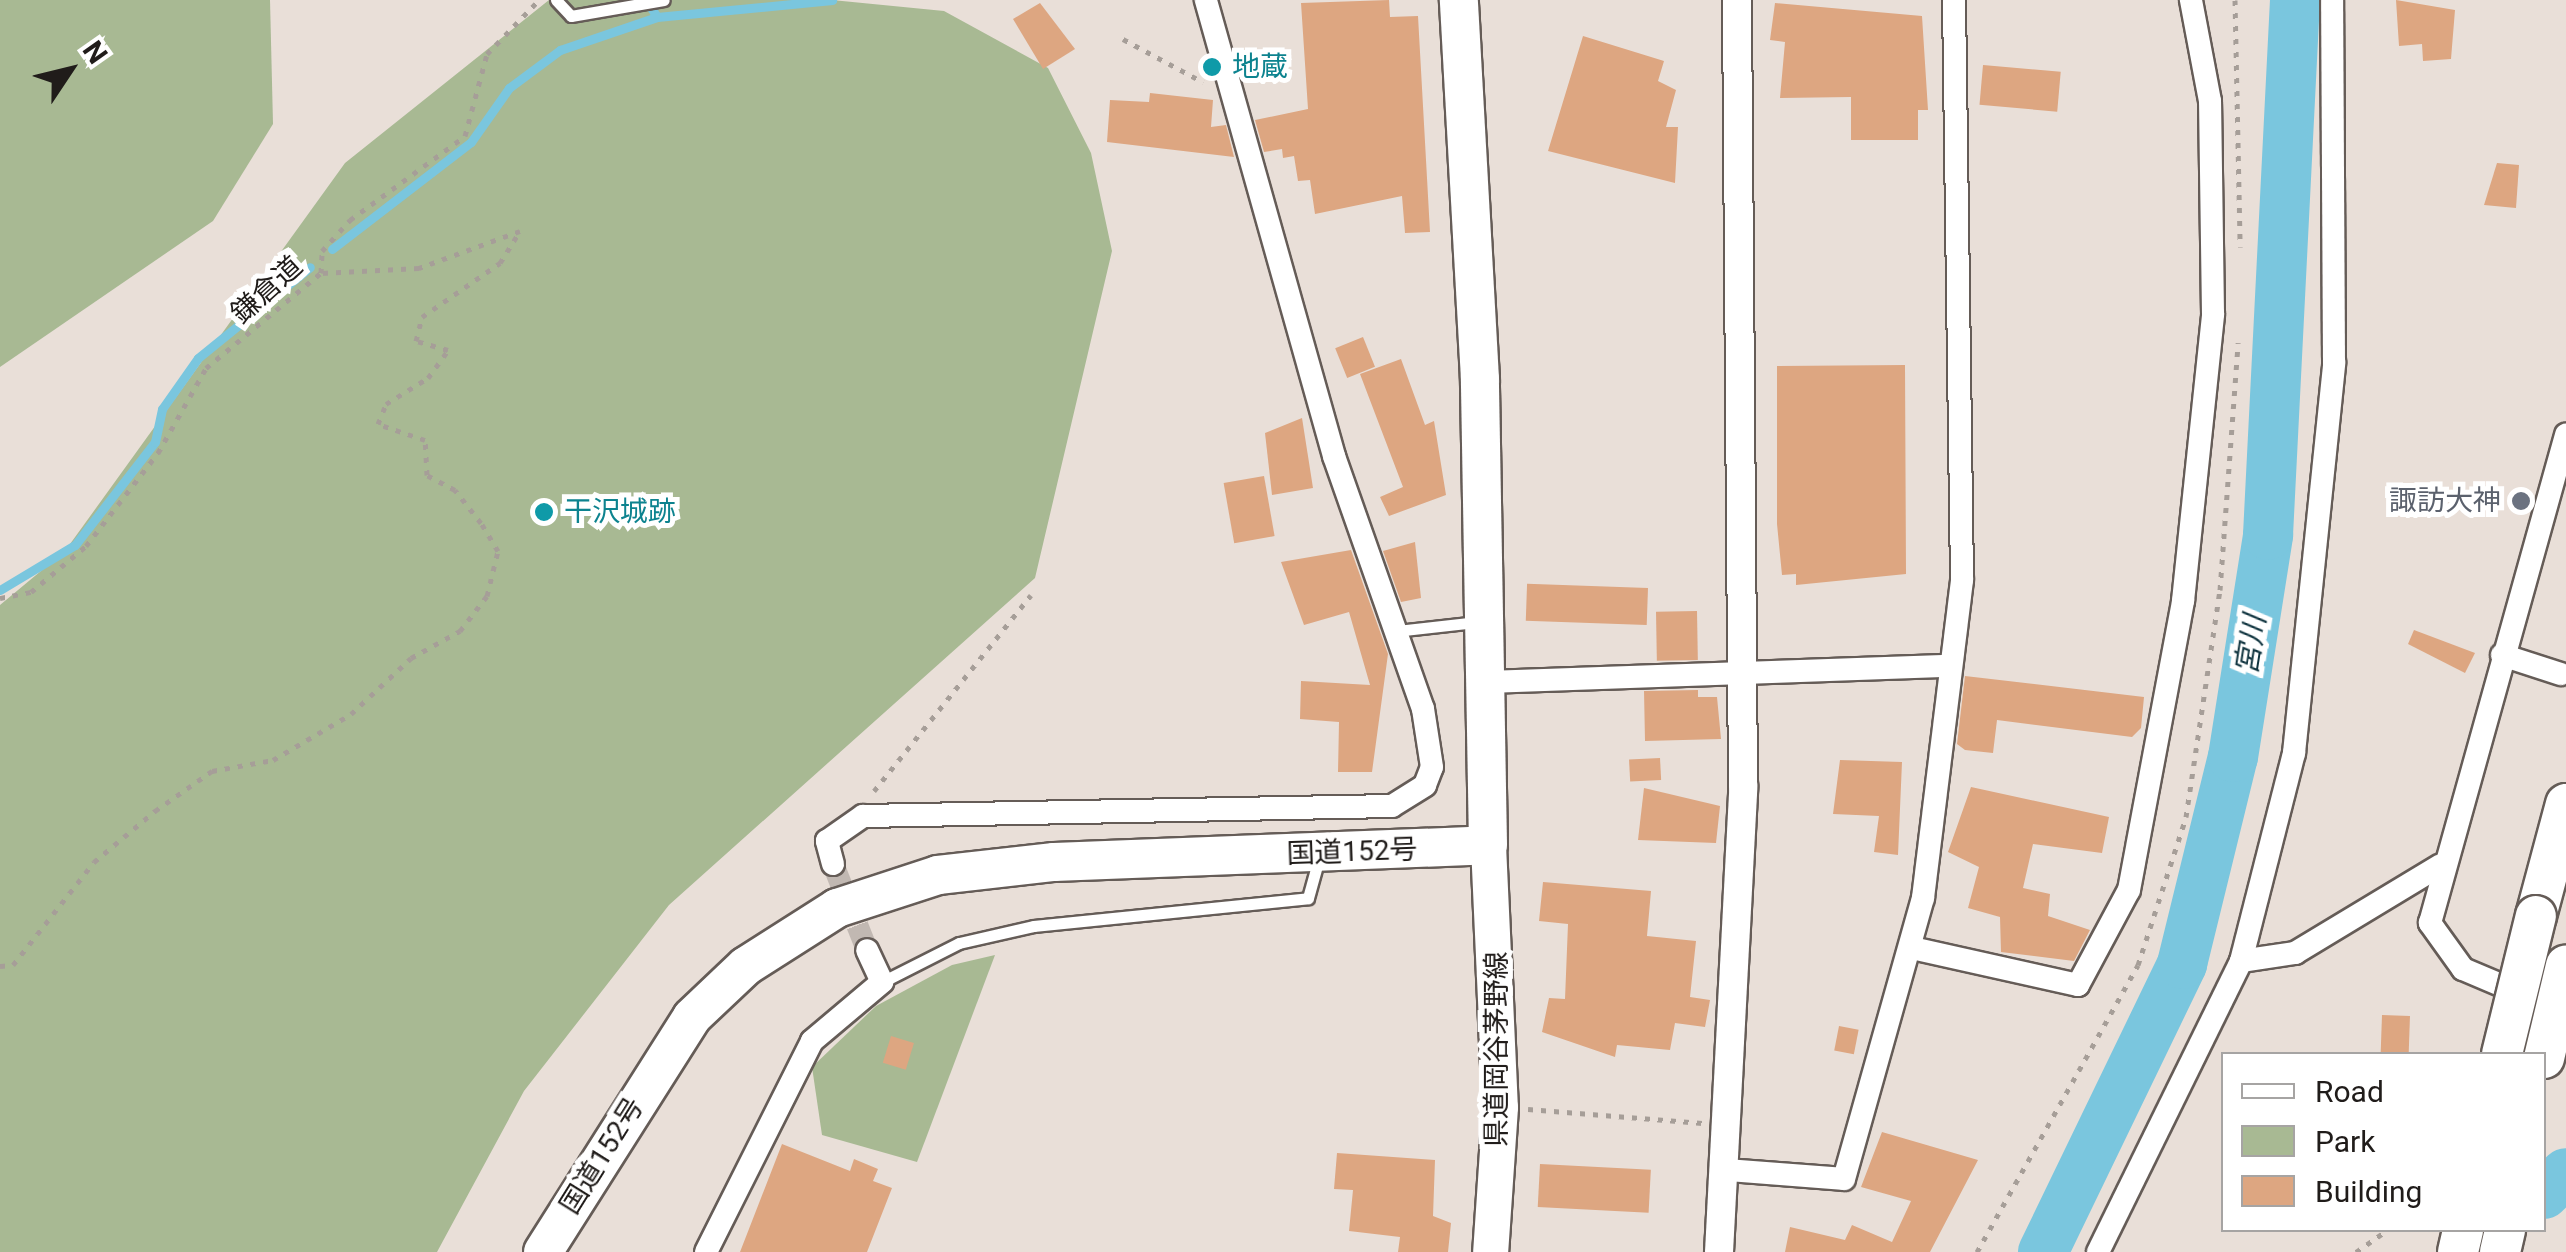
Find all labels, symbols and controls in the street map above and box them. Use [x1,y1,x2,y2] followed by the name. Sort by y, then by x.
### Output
[20,20,120,120] north arrow
[76,35,114,70] text: N
[1232,50,1288,84] place label: 地蔵
[1201,56,1223,78] marker: 地蔵
[225,249,309,331] street label: 鎌倉道
[2389,484,2501,518] place label: 諏訪大神
[2510,490,2532,512] marker: 諏訪大神
[564,495,676,529] place label: 干沢城跡
[533,501,555,523] marker: 干沢城跡
[2229,613,2273,677] water label: 宮川
[1286,833,1418,871] street label: 国道152号
[1480,951,1514,1147] street label: 県道岡谷茅野線
[2221,1052,2546,1232] legend
[2315,1074,2384,1109] text: Road
[553,1091,651,1221] street label: 国道152号
[2315,1124,2375,1159] text: Park
[2315,1174,2422,1209] text: Building

